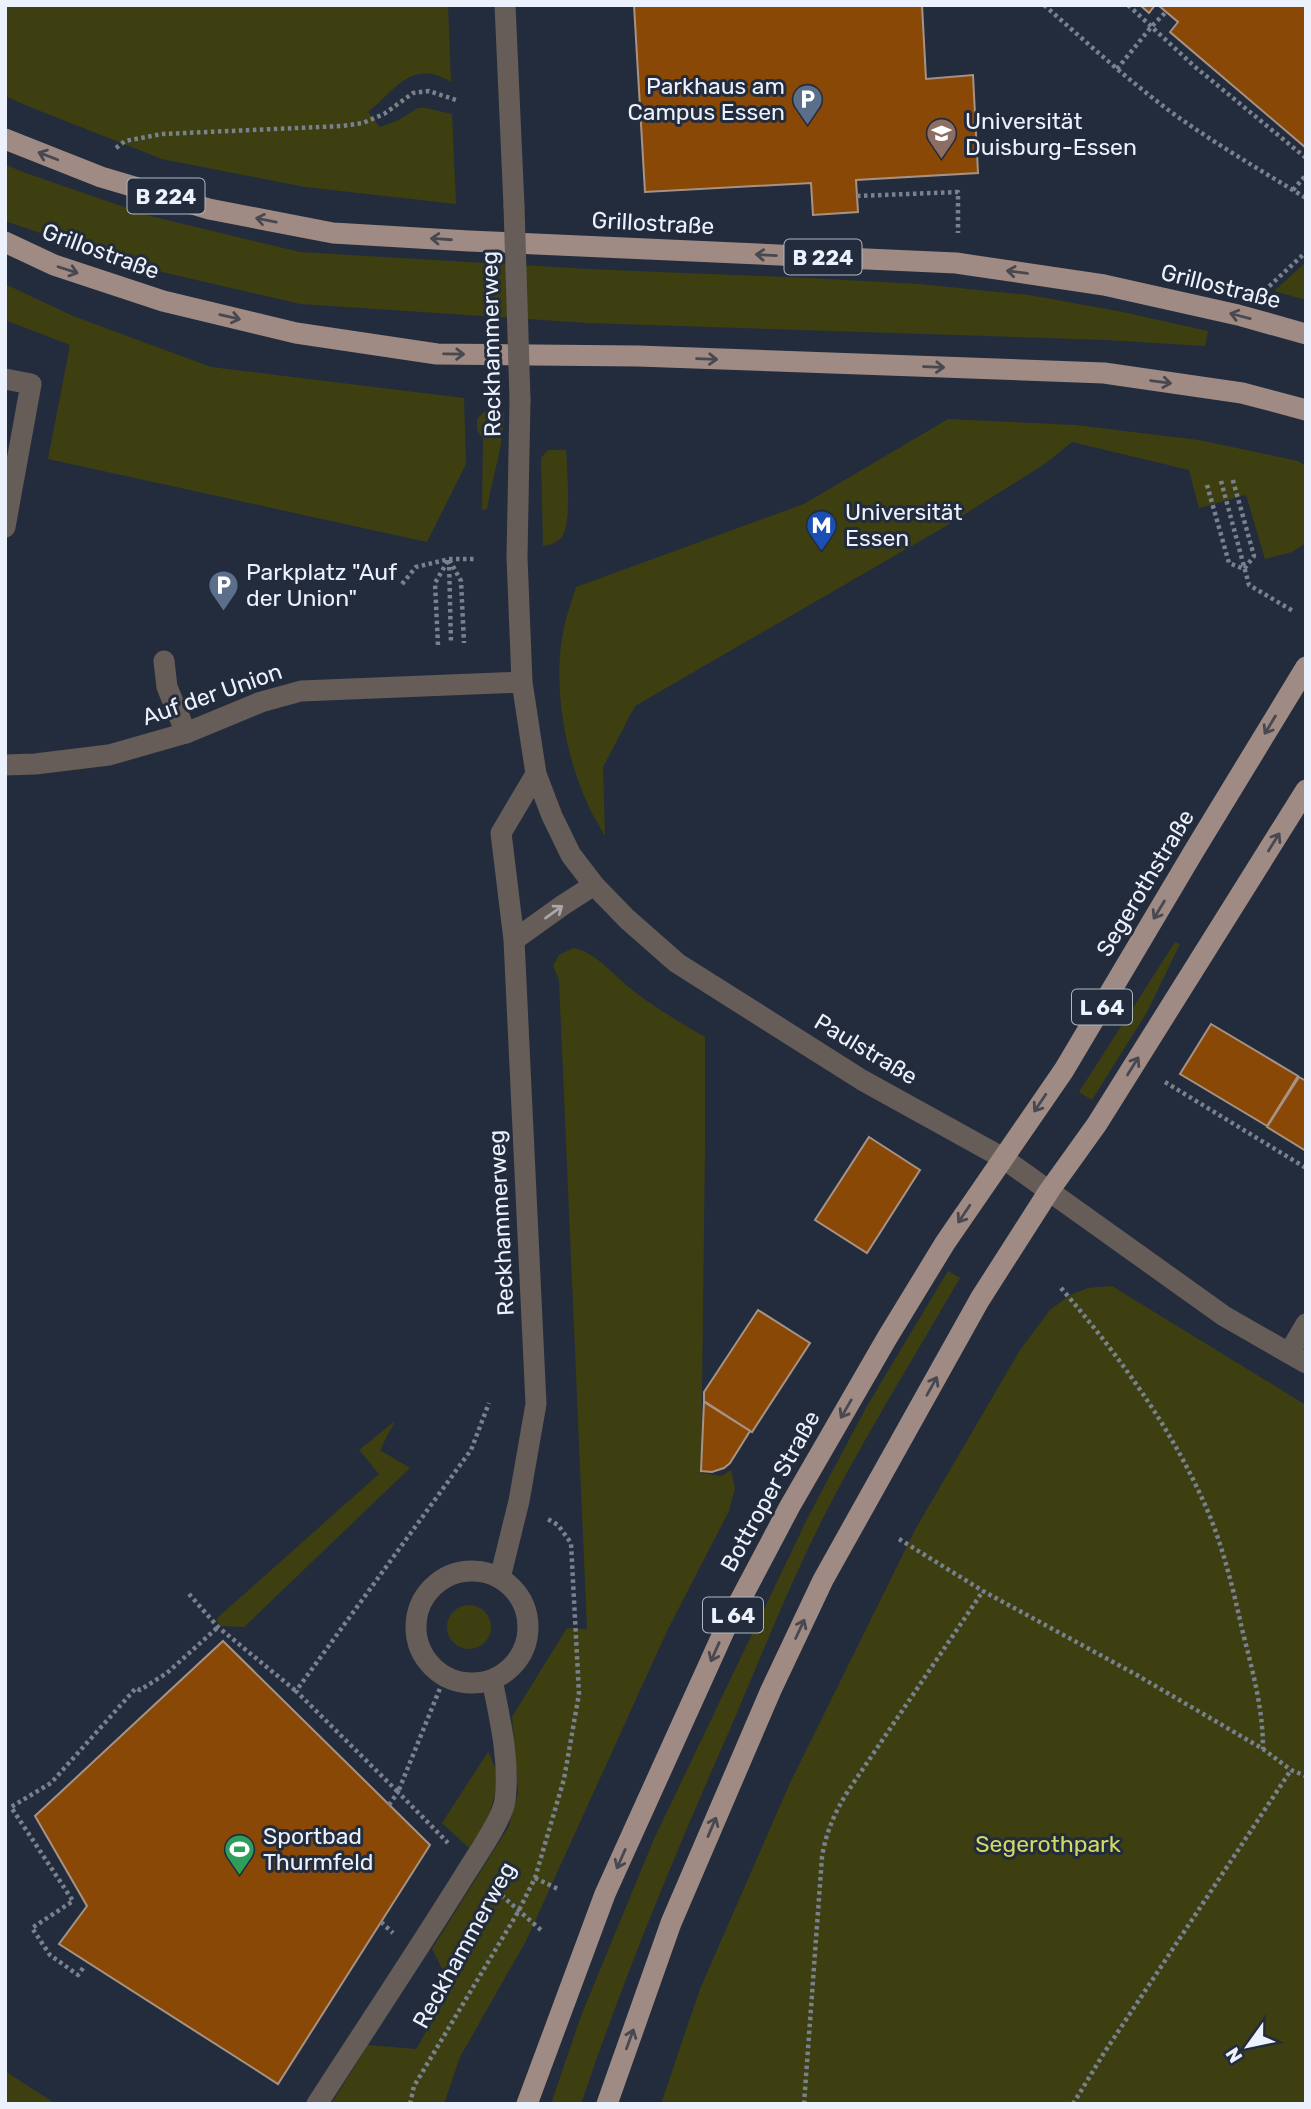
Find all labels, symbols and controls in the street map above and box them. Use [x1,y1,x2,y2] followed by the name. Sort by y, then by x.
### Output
[627,72,785,126] place label: Parkhaus am Campus Essen
[791,82,825,126] parking icon: Parkhaus am Campus Essen
[965,107,1137,161] place label: Universität Duisburg-Essen
[925,117,959,161] school or university icon: Universität Duisburg-Essen
[37,148,59,161] one-way arrow
[128,178,204,214] road number: B 224
[591,206,715,240] street label: Grillostraße
[255,213,278,226] one-way arrow
[39,217,163,285] street label: Grillostraße
[430,233,453,246] one-way arrow
[784,240,862,274] road number: B 224
[755,248,778,261] one-way arrow
[475,251,507,437] street label: Reckhammerweg
[1158,258,1284,314] street label: Grillostraße
[56,265,78,277] one-way arrow
[1006,265,1029,278] one-way arrow
[1229,309,1252,322] one-way arrow
[218,311,240,324] one-way arrow
[442,347,465,361] one-way arrow
[695,352,718,366] one-way arrow
[922,361,945,374] one-way arrow
[1149,375,1172,388] one-way arrow
[845,498,962,552] place label: Universität Essen
[805,508,839,552] metro station icon: Universität Essen
[246,558,397,612] place label: Parkplatz "Auf der Union"
[206,568,240,612] parking icon: Parkplatz "Auf der Union"
[138,657,286,731] street label: Auf der Union
[1263,715,1277,735] one-way arrow
[1090,804,1200,962] street label: Segerothstraße
[1266,833,1281,852] one-way arrow
[1152,899,1166,919] one-way arrow
[544,905,563,919] one-way arrow
[1072,990,1132,1024] road number: L 64
[809,1007,923,1091] street label: Paulstraße
[1126,1057,1141,1076] one-way arrow
[1033,1093,1047,1112] one-way arrow
[482,1129,520,1317] street label: Reckhammerweg
[957,1204,971,1224] one-way arrow
[925,1376,939,1396] one-way arrow
[839,1398,853,1418] one-way arrow
[714,1406,826,1576] street label: Bottroper Straße
[703,1598,763,1632] road number: L 64
[794,1619,807,1640] one-way arrow
[707,1641,721,1662] one-way arrow
[706,1817,719,1839] one-way arrow
[263,1822,374,1876] place label: Sportbad Thurmfeld
[975,1830,1121,1858] park label: Segerothpark
[223,1832,257,1876] sports icon: Sportbad Thurmfeld
[614,1848,627,1869] one-way arrow
[407,1857,521,2033] street label: Reckhammerweg
[1213,2011,1283,2081] north arrow
[624,2029,637,2051] one-way arrow
[1221,2043,1248,2067] text: N

